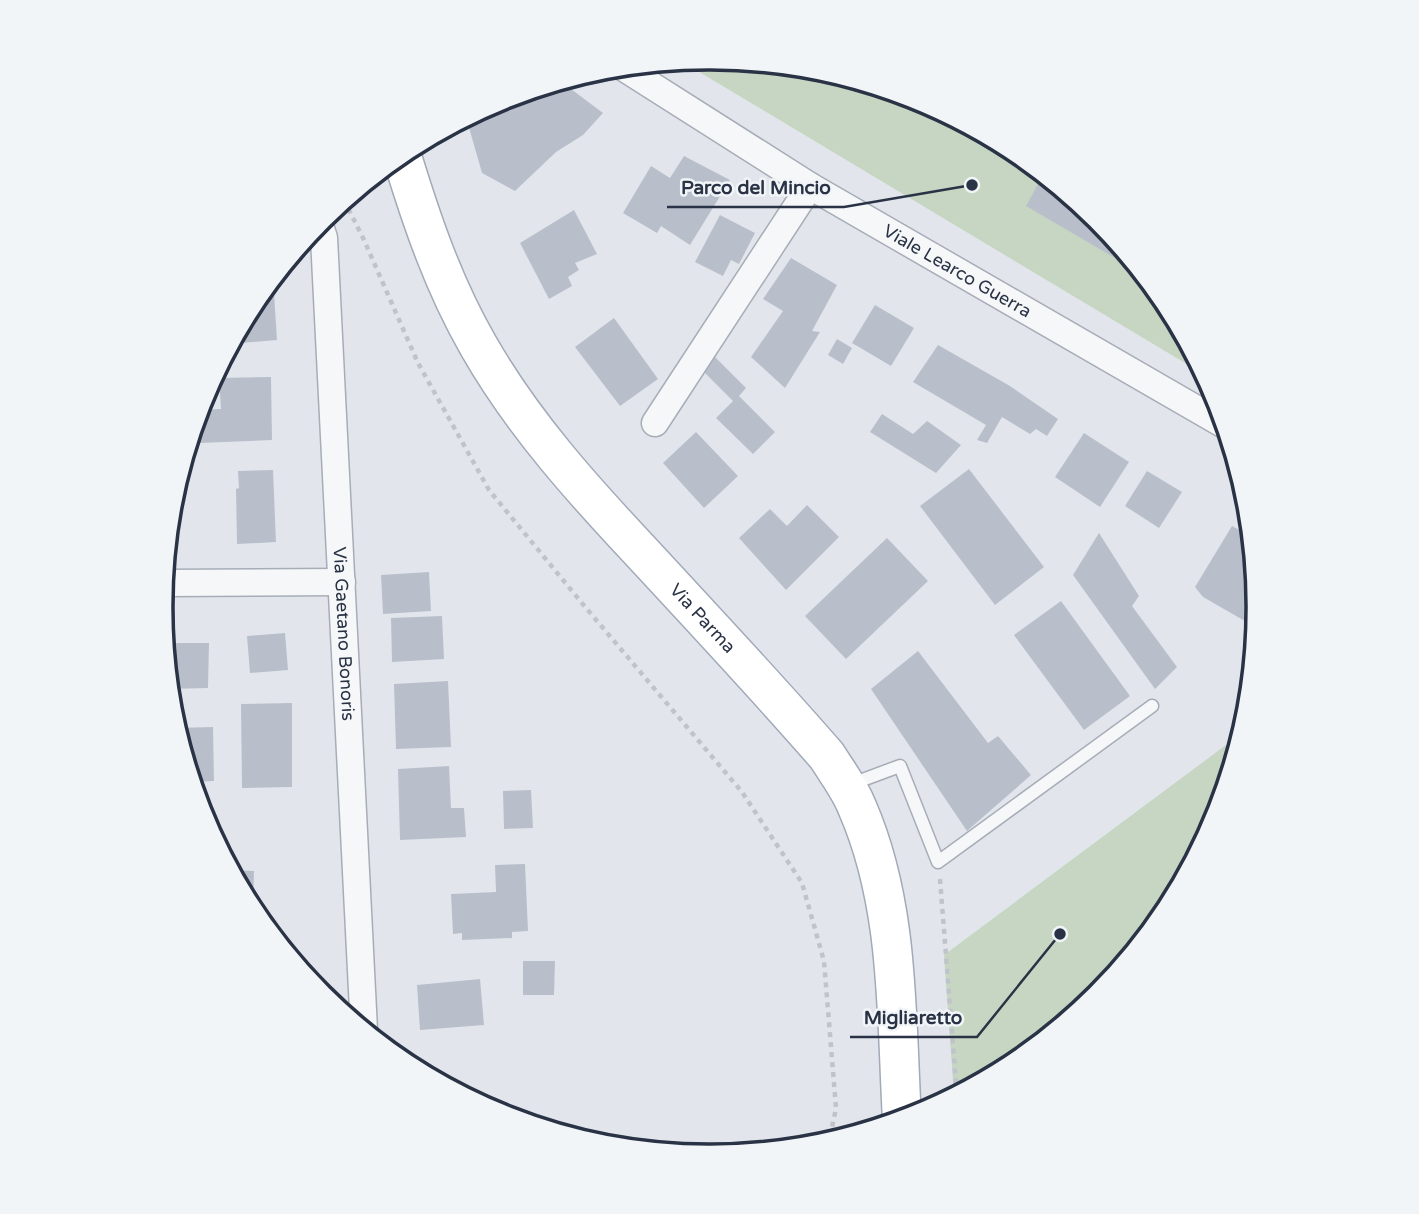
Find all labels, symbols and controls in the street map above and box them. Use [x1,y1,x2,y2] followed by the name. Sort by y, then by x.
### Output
[667,167,844,207] callout: Parco del Mincio
[681,177,831,199] text: Parco del Mincio
[879,220,1035,322] street label: Viale Learco Guerra
[329,546,359,721] street label: Via Gaetano Bonoris
[665,579,740,658] street label: Via Parma
[850,997,977,1037] callout: Migliaretto
[864,1007,962,1030] text: Migliaretto

